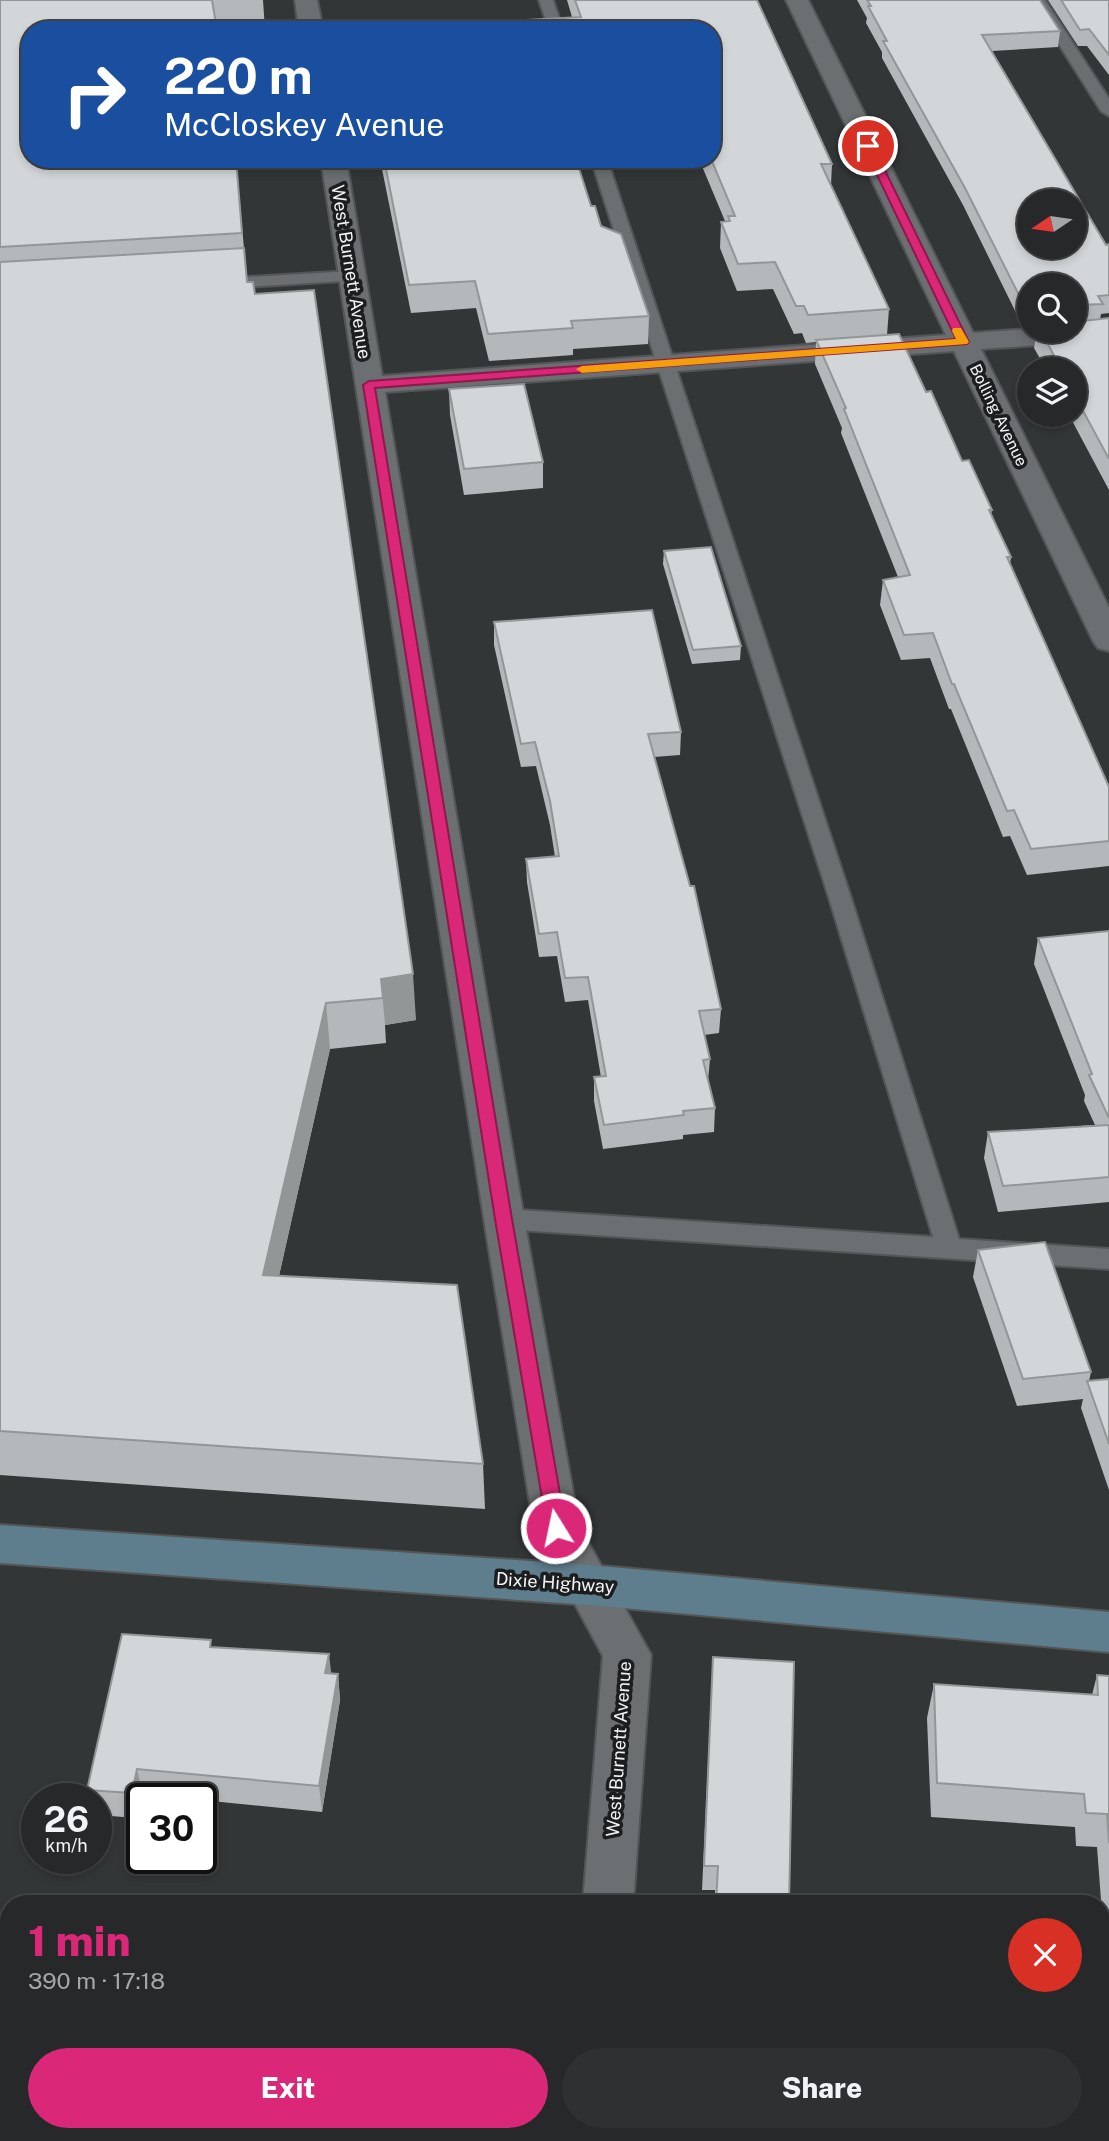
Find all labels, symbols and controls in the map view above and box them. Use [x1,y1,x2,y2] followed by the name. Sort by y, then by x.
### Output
[164,47,313,105] text: 220 m
[49,49,140,140] icon: right
[164,106,444,143] text: McCloskey Avenue
[838,116,898,176] pin
[849,127,887,165] icon: arrive
[327,183,376,360] street label: West Burnett Avenue
[1017,189,1087,259] north arrow
[1017,189,1087,427] map controls
[1017,273,1087,343] button: search
[1017,357,1087,427] button: layers
[966,361,1031,469] street label: Bolling Avenue
[519,1491,593,1565] position arrow
[495,1568,615,1597] street label: Dixie Highway
[602,1660,635,1837] street label: West Burnett Avenue
[126,1783,217,1874] speed limit sign: 30
[44,1799,89,1840] text: 26
[45,1835,88,1856] text: km/h
[28,1916,131,1965] text: 1 min
[1008,1918,1082,1992] button: close
[28,1967,165,1994] text: 390 m · 17:18
[28,2048,548,2128] button: Exit
[562,2048,1082,2128] button: Share

